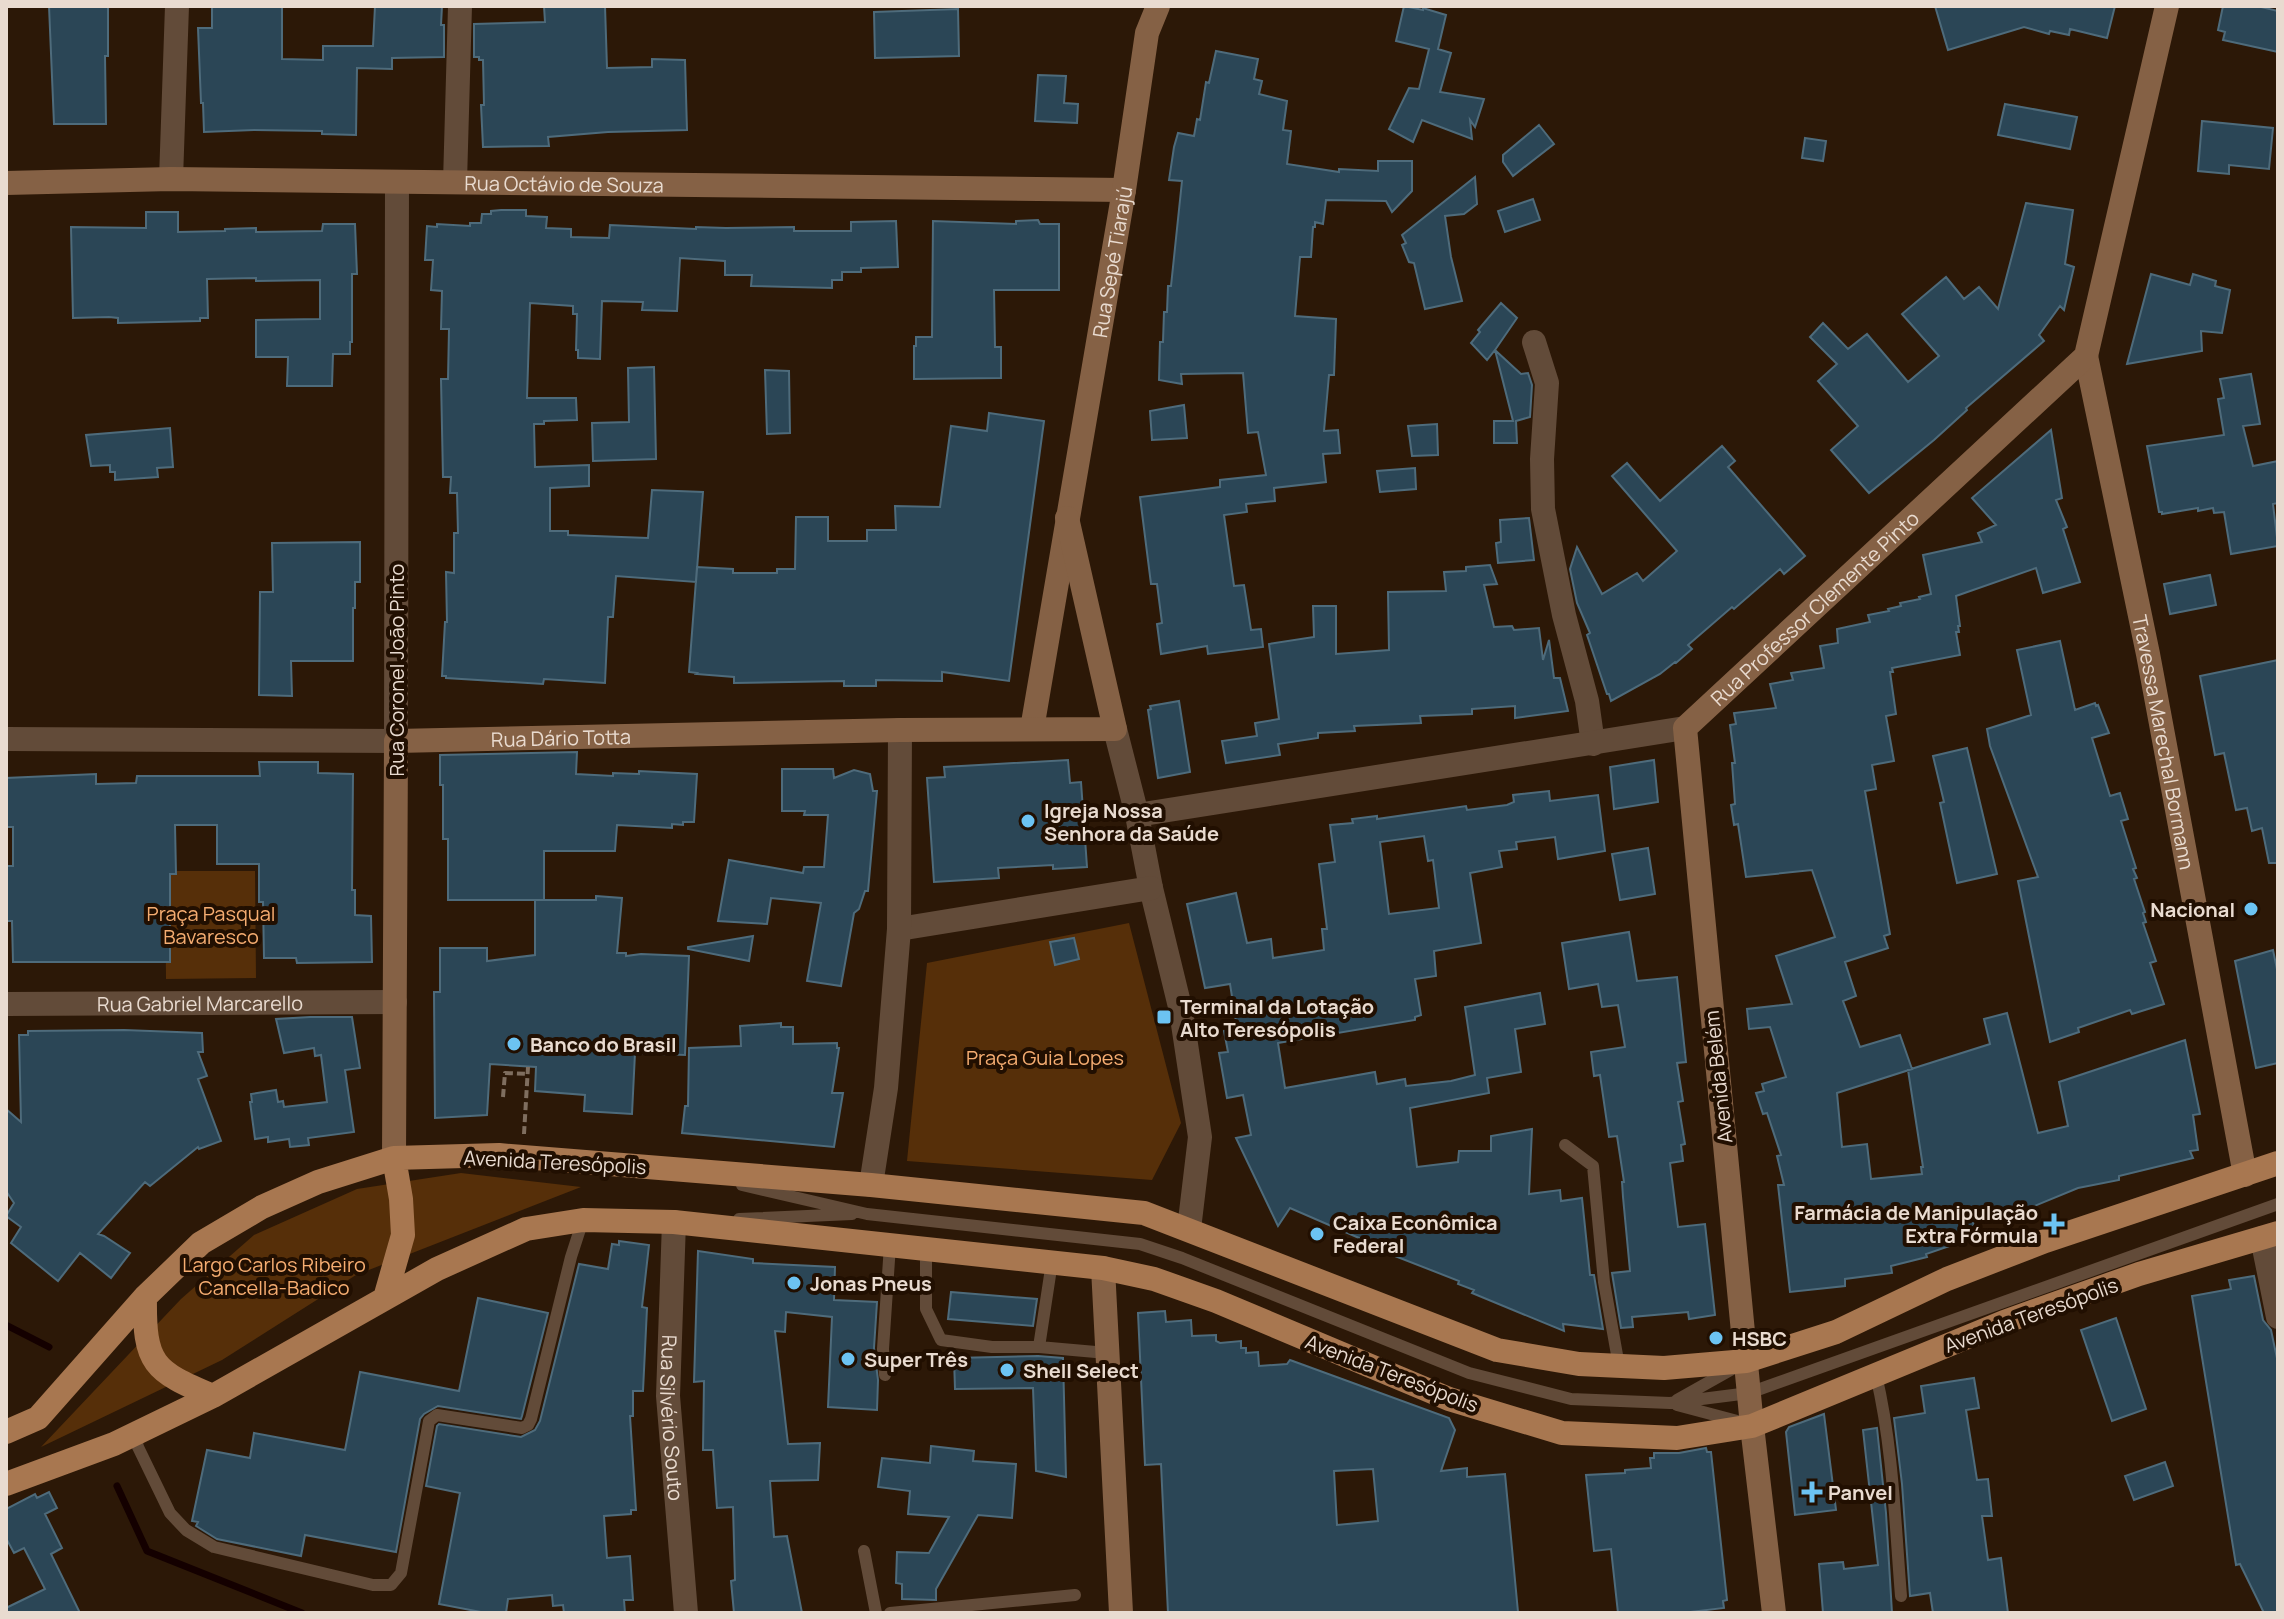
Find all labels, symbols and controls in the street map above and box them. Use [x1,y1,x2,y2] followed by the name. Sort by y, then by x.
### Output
[464,169,664,198] street label: Rua Octávio de Souza
[1086,184,1138,340] street label: Rua Sepé Tiarajú
[1704,504,1925,711] street label: Rua Professor Clemente Pinto
[383,563,410,776] street label: Rua Coronel João Pinto
[2127,612,2201,872] street label: Travessa Marechal Bormann
[491,722,631,752] street label: Rua Dário Totta
[1044,797,1219,847] place label: Igreja Nossa Senhora da Saúde
[1019,812,1037,830] marker: Igreja Nossa Senhora da Saúde
[2150,896,2235,923] place label: Nacional
[147,900,275,950] park label: Praça Pasqual Bavaresco
[2242,900,2260,918] marker: Nacional
[97,989,303,1017] street label: Rua Gabriel Marcarello
[1180,993,1374,1043] place label: Terminal da Lotação Alto Teresópolis
[1155,1008,1173,1026] marker: Terminal da Lotação Alto Teresópolis
[1698,1009,1738,1145] street label: Avenida Belém
[530,1031,677,1058] place label: Banco do Brasil
[505,1035,523,1053] marker: Banco do Brasil
[966,1044,1124,1071] park label: Praça Guia Lopes
[463,1144,647,1180] street label: Avenida Teresópolis
[1794,1199,2038,1249] place label: Farmácia de Manipulação Extra Fórmula
[1333,1209,1498,1259] place label: Caixa Econômica Federal
[2045,1215,2063,1233] marker: Farmácia de Manipulação Extra Fórmula
[1308,1225,1326,1243] marker: Caixa Econômica Federal
[182,1251,366,1301] park label: Largo Carlos Ribeiro Cancella-Badico
[810,1270,932,1297] place label: Jonas Pneus
[1940,1271,2122,1359] street label: Avenida Teresópolis
[785,1274,803,1292] marker: Jonas Pneus
[1732,1325,1787,1352] place label: HSBC
[1302,1328,1482,1418] street label: Avenida Teresópolis
[1707,1329,1725,1347] marker: HSBC
[655,1334,690,1502] street label: Rua Silvério Souto
[864,1346,968,1373] place label: Super Três
[839,1350,857,1368] marker: Super Três
[1023,1357,1139,1384] place label: Shell Select
[998,1361,1016,1379] marker: Shell Select
[1828,1479,1893,1506] place label: Panvel
[1803,1483,1821,1501] marker: Panvel

